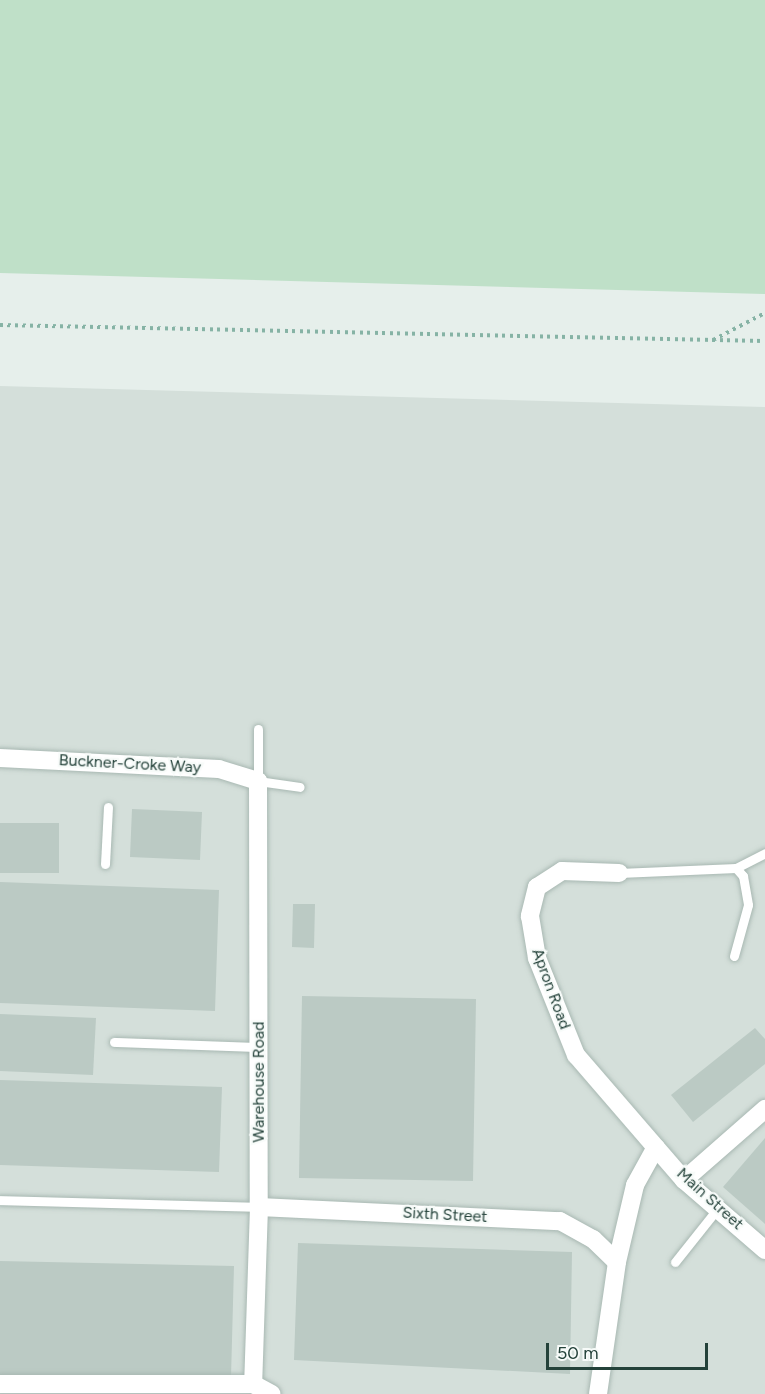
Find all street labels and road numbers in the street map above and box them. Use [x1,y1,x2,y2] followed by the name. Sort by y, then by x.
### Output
[58,751,202,777] street label: Buckner-Croke Way
[527,946,575,1032] street label: Apron Road
[249,1021,269,1143] street label: Warehouse Road
[673,1164,747,1234] street label: Main Street
[402,1203,488,1227] street label: Sixth Street

